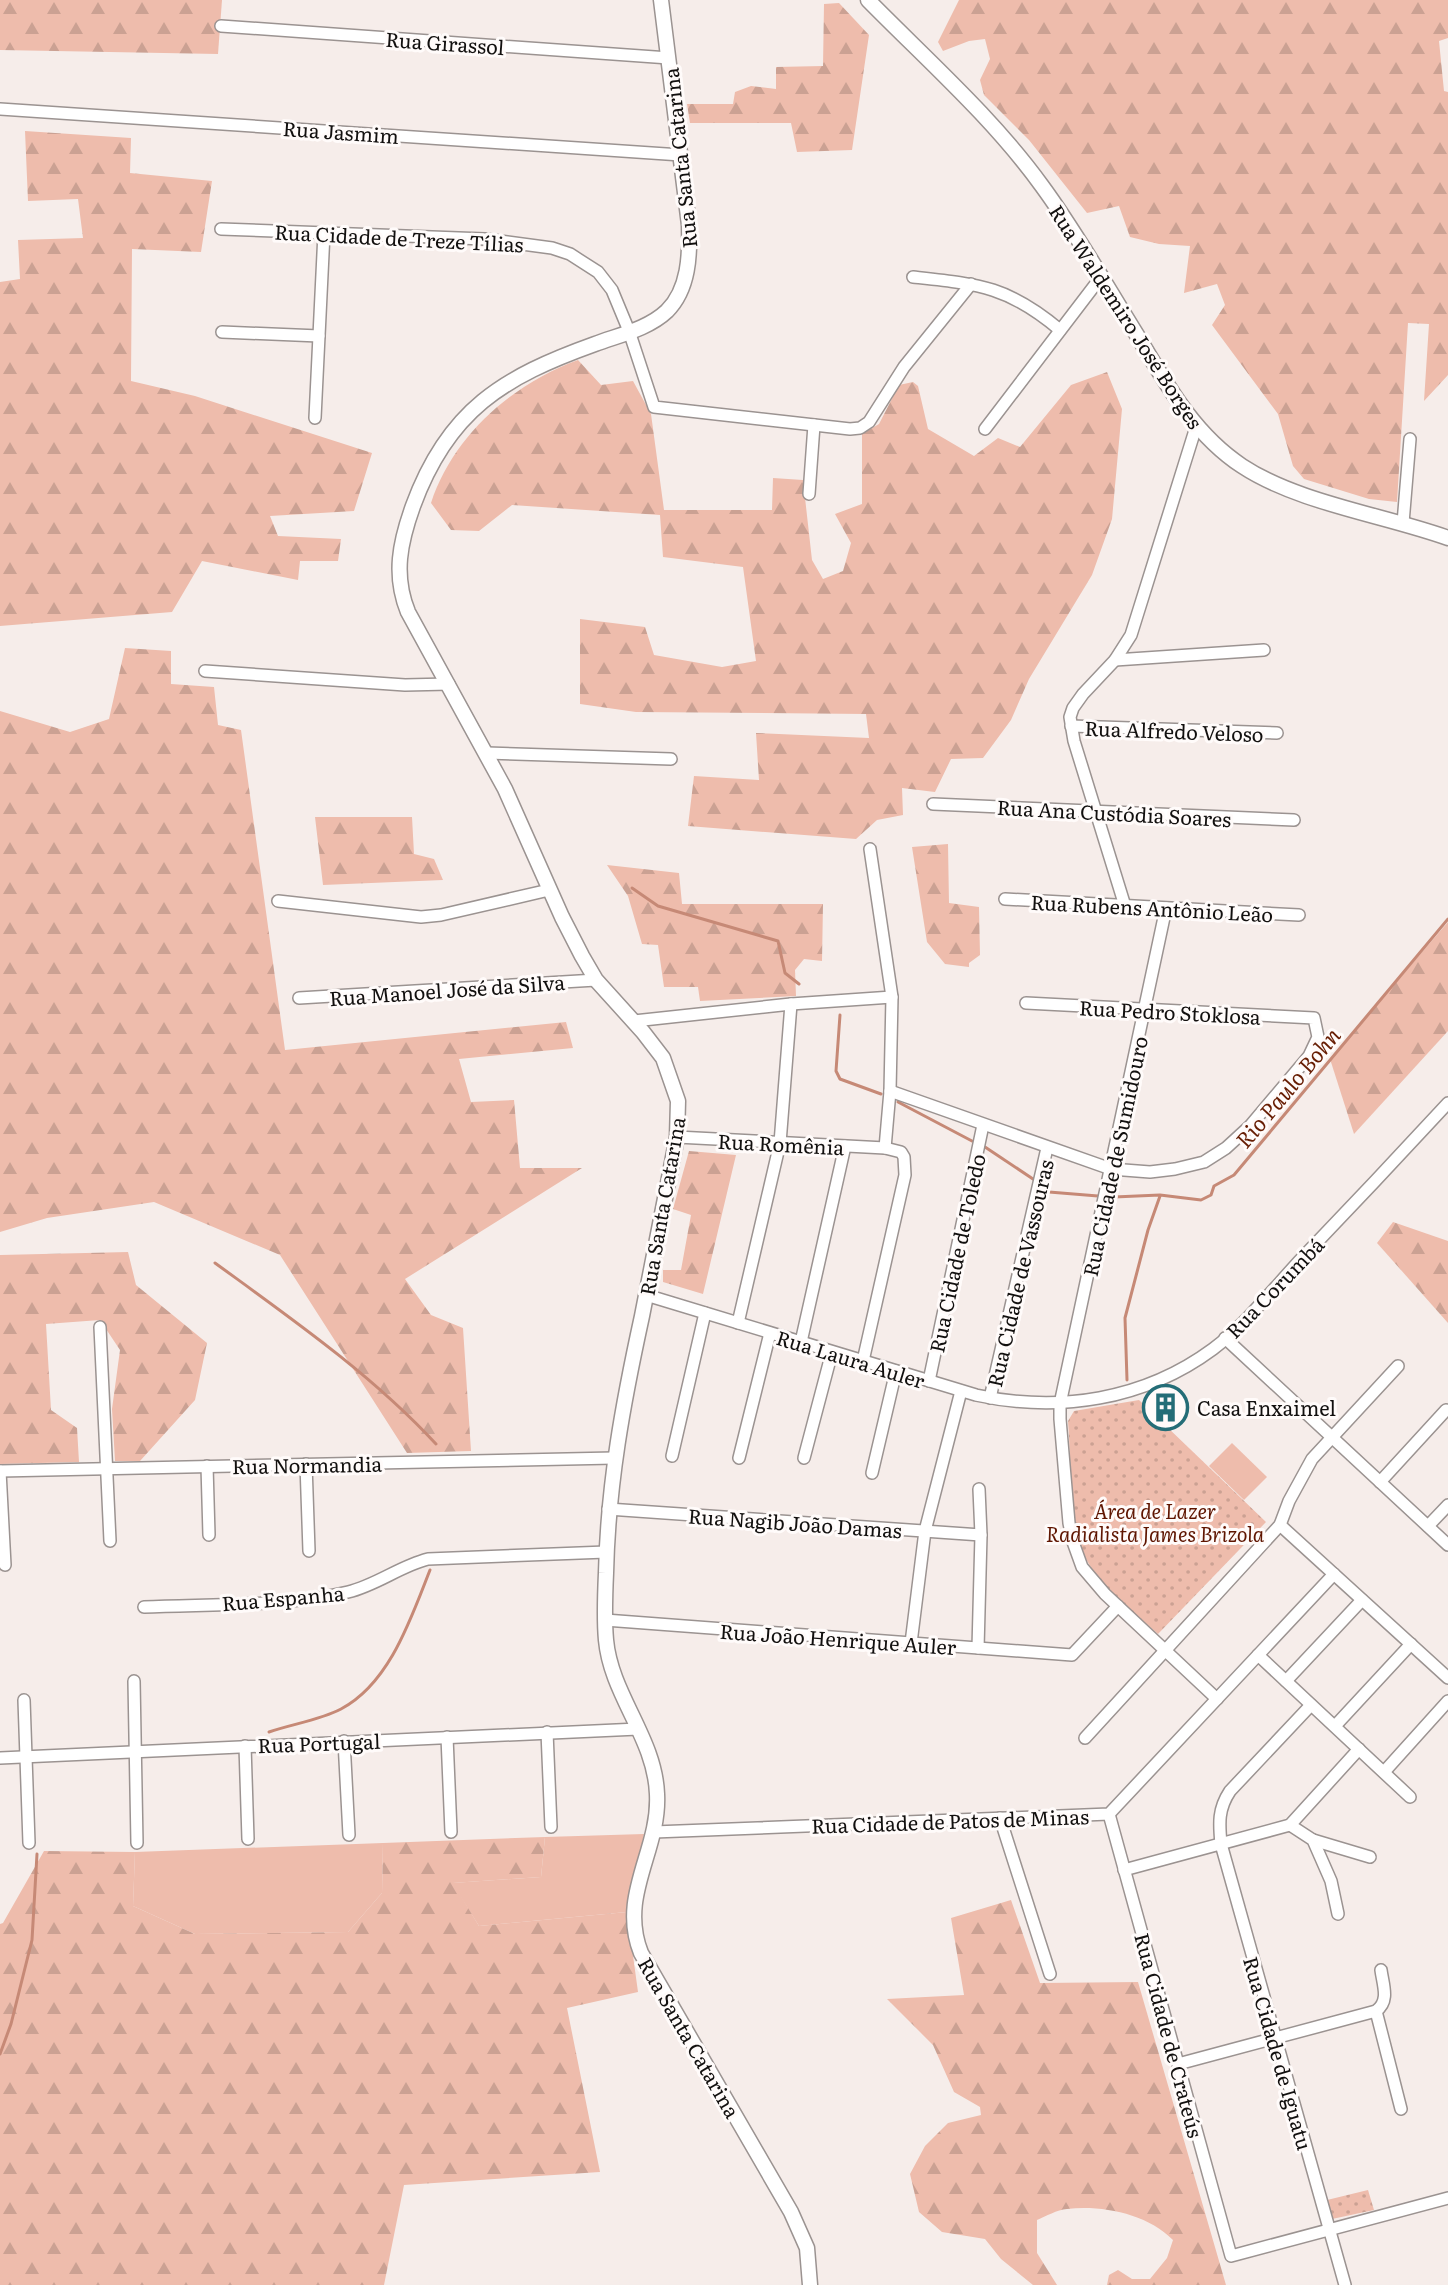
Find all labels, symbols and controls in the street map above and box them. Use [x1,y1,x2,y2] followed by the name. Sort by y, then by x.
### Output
[385,23,506,61] street label: Rua Girassol
[655,66,703,250] street label: Rua Santa Catarina
[282,112,400,150] street label: Rua Jasmim
[1043,198,1211,434] street label: Rua Waldemiro José Borges
[274,215,524,259] street label: Rua Cidade de Treze Tílias
[1084,712,1264,748] street label: Rua Alfredo Veloso
[996,791,1232,833] street label: Rua Ana Custódia Soares
[1030,886,1274,928] street label: Rua Rubens Antônio Leão
[328,966,566,1012] street label: Rua Manoel José da Silva
[1078,991,1262,1031] street label: Rua Pedro Stoklosa
[1227,1020,1347,1154] water label: Rio Paulo Bohn
[1074,1033,1154,1279] street label: Rua Cidade de Sumidouro
[630,1114,692,1298] street label: Rua Santa Catarina
[717,1125,845,1161] street label: Rua Romênia
[920,1151,992,1355] street label: Rua Cidade de Toledo
[978,1156,1060,1390] street label: Rua Cidade de Vassouras
[1218,1230,1330,1344] street label: Rua Corumbá
[773,1321,929,1395] street label: Rua Laura Auler
[1142,1383,1190,1431] building icon: Casa Enxaimel
[1197,1392,1336,1422] place label: Casa Enxaimel
[231,1448,383,1480] street label: Rua Normandia
[1046,1495,1265,1548] park label: Área de Lazer Radialista James Brizola
[687,1500,903,1544] street label: Rua Nagib João Damas
[220,1577,346,1617] street label: Rua Espanha
[719,1615,958,1661] street label: Rua João Henrique Auler
[257,1725,381,1759] street label: Rua Portugal
[811,1800,1089,1840] street label: Rua Cidade de Patos de Minas
[1128,1929,1212,2141] street label: Rua Cidade de Crateús
[632,1951,748,2123] street label: Rua Santa Catarina
[1237,1953,1321,2154] street label: Rua Cidade de Iguatu

